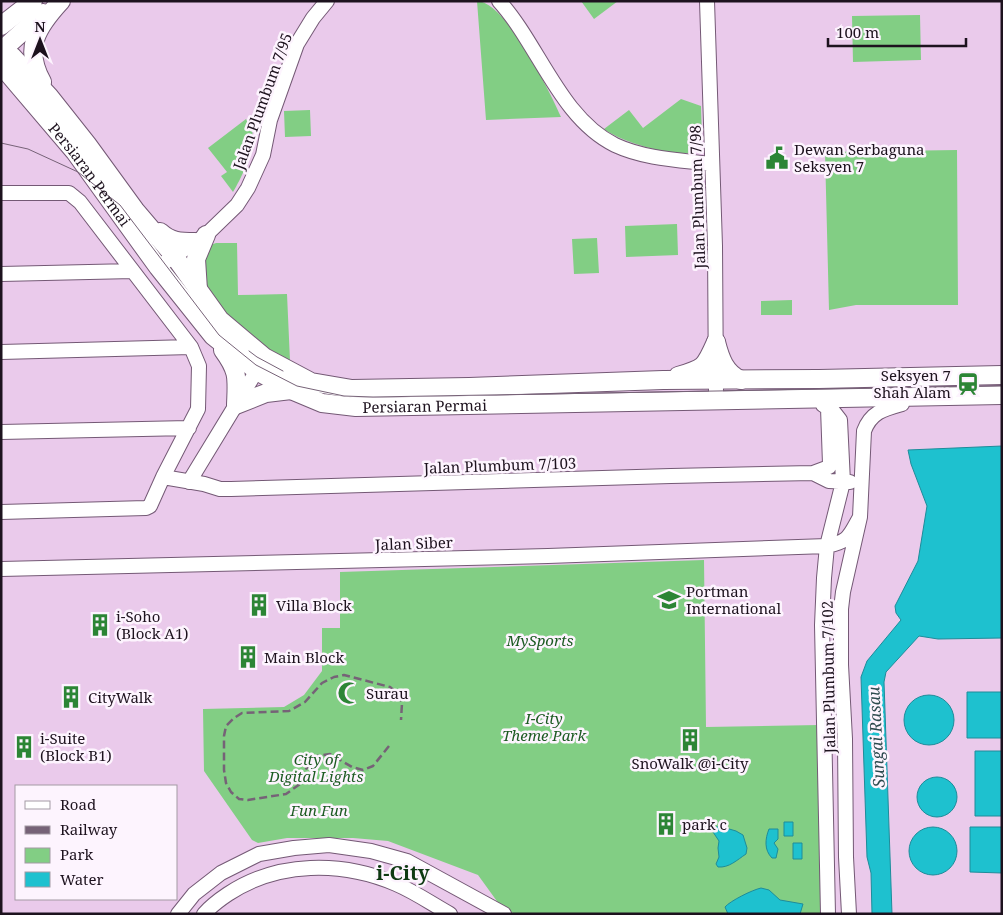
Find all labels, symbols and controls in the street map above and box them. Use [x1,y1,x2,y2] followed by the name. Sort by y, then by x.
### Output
[15,15,65,65] north arrow
[828,15,966,47] scale bar
[34,17,46,36] text: N
[836,22,879,42] text: 100 m
[228,30,296,173] street label: Jalan Plumbum 7/95
[44,118,135,230] street label: Persiaran Permai
[684,125,710,270] street label: Jalan Plumbum 7/98
[794,139,925,176] place label: Dewan Serbaguna Seksyen 7
[764,145,790,171] public building icon: Dewan Serbaguna Seksyen 7
[874,365,951,402] place label: Seksyen 7 Shah Alam
[955,371,981,397] station icon: Seksyen 7 Shah Alam
[362,395,487,417] street label: Persiaran Permai
[422,452,577,478] street label: Jalan Plumbum 7/103
[374,532,453,554] street label: Jalan Siber
[686,581,782,618] place label: Portman International
[656,587,682,613] school or university icon: Portman International
[246,592,272,618] building icon: Villa Block
[276,595,352,615] place label: Villa Block
[817,601,839,754] street label: Jalan Plumbum 7/102
[116,606,189,643] place label: i-Soho (Block A1)
[87,612,113,638] building icon: i-Soho (Block A1)
[506,630,573,650] park label: MySports
[235,644,261,670] building icon: Main Block
[264,647,344,667] place label: Main Block
[336,680,362,706] mosque icon: Surau
[366,683,409,703] place label: Surau
[58,684,84,710] building icon: CityWalk
[862,685,890,788] water label: Sungai Rasau
[88,687,153,707] place label: CityWalk
[502,708,586,745] park label: I-City Theme Park
[677,727,703,753] building icon: SnoWalk @i-City
[40,728,112,765] place label: i-Suite (Block B1)
[11,734,37,760] building icon: i-Suite (Block B1)
[268,749,363,786] park label: City of Digital Lights
[631,753,749,773] place label: SnoWalk @i-City
[15,785,178,900] legend
[60,794,96,814] text: Road
[289,800,348,820] park label: Fun Fun
[653,811,679,837] building icon: park c
[682,814,727,834] place label: park c
[60,819,118,839] text: Railway
[60,844,94,864] text: Park
[376,859,430,886] district label: i-City
[60,869,103,889] text: Water

